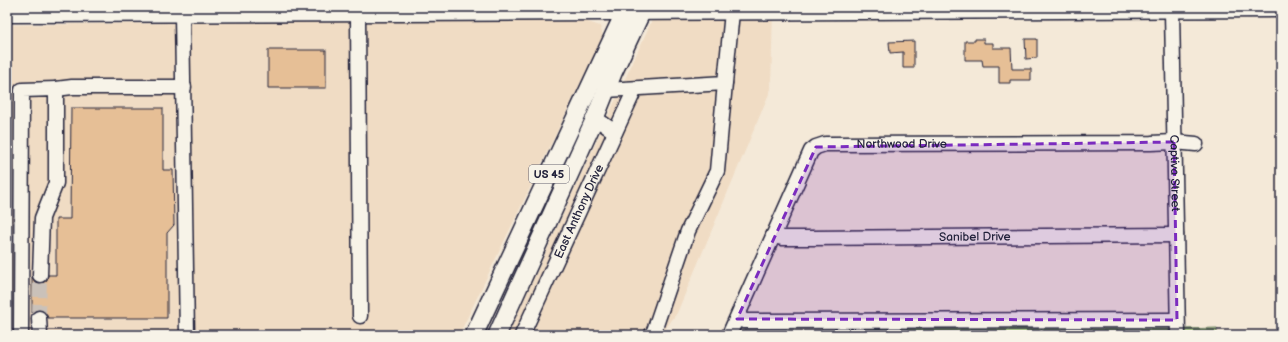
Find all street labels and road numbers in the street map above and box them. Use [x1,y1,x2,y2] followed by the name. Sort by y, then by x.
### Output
[1166,135,1183,212] street label: Captiva Street
[856,137,947,152] street label: Northwood Drive
[551,162,607,261] street label: East Anthony Drive
[529,165,569,183] road number: US 45
[939,229,1011,245] street label: Sanibel Drive

